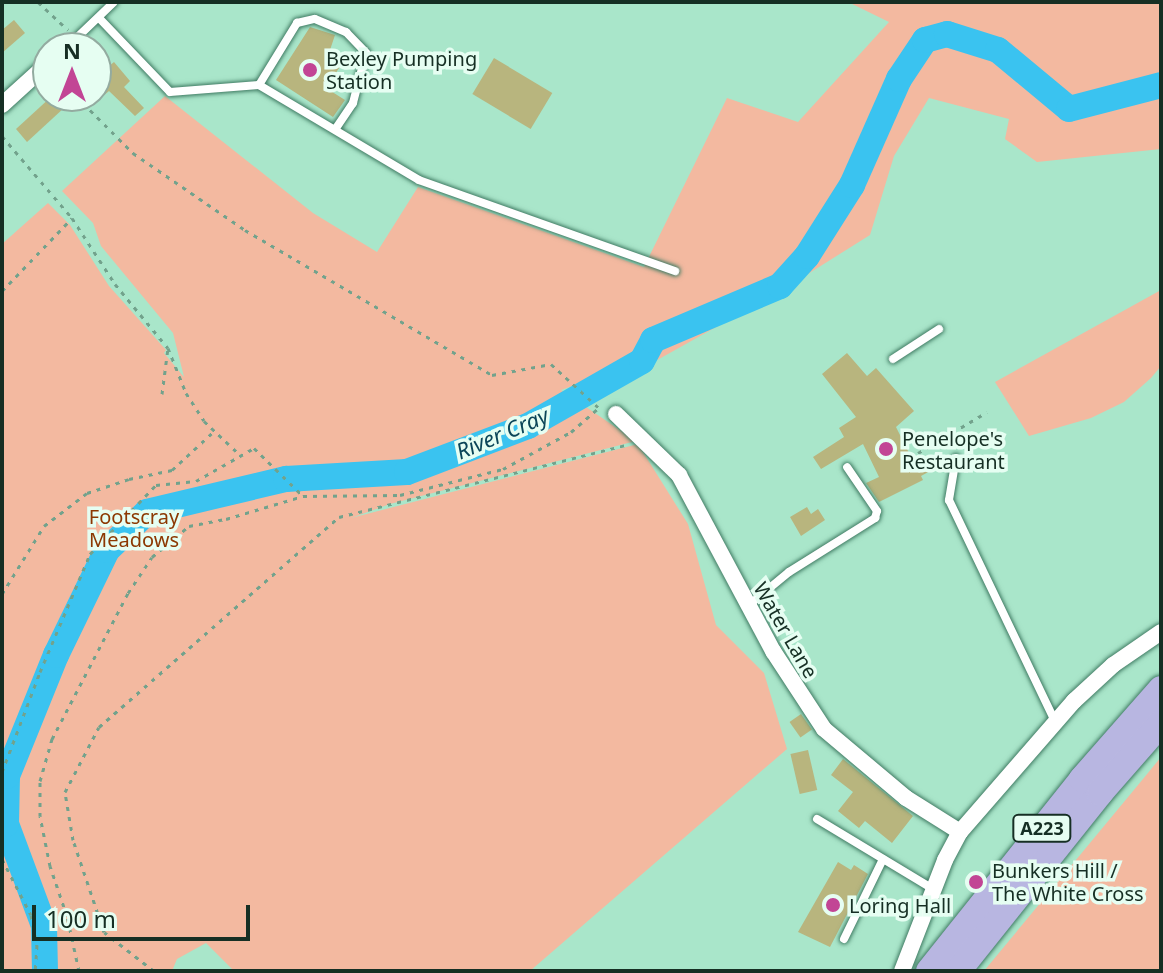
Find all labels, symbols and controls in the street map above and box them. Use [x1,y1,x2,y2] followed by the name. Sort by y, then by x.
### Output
[32,32,112,112] north arrow
[63,35,81,65] text: N
[326,46,477,93] place label: Bexley Pumping Station
[301,61,319,79] marker: Bexley Pumping Station
[452,402,552,464] water label: River Cray
[902,426,1005,473] place label: Penelope's Restaurant
[877,440,895,458] marker: Penelope's Restaurant
[89,504,179,551] park label: Footscray Meadows
[749,578,823,682] street label: Water Lane
[1012,814,1072,842] road number: A223
[992,858,1144,905] place label: Bunkers Hill / The White Cross
[967,873,985,891] marker: Bunkers Hill / The White Cross
[36,889,254,939] scale bar
[849,893,951,917] place label: Loring Hall
[824,896,842,914] marker: Loring Hall
[46,902,116,935] text: 100 m

